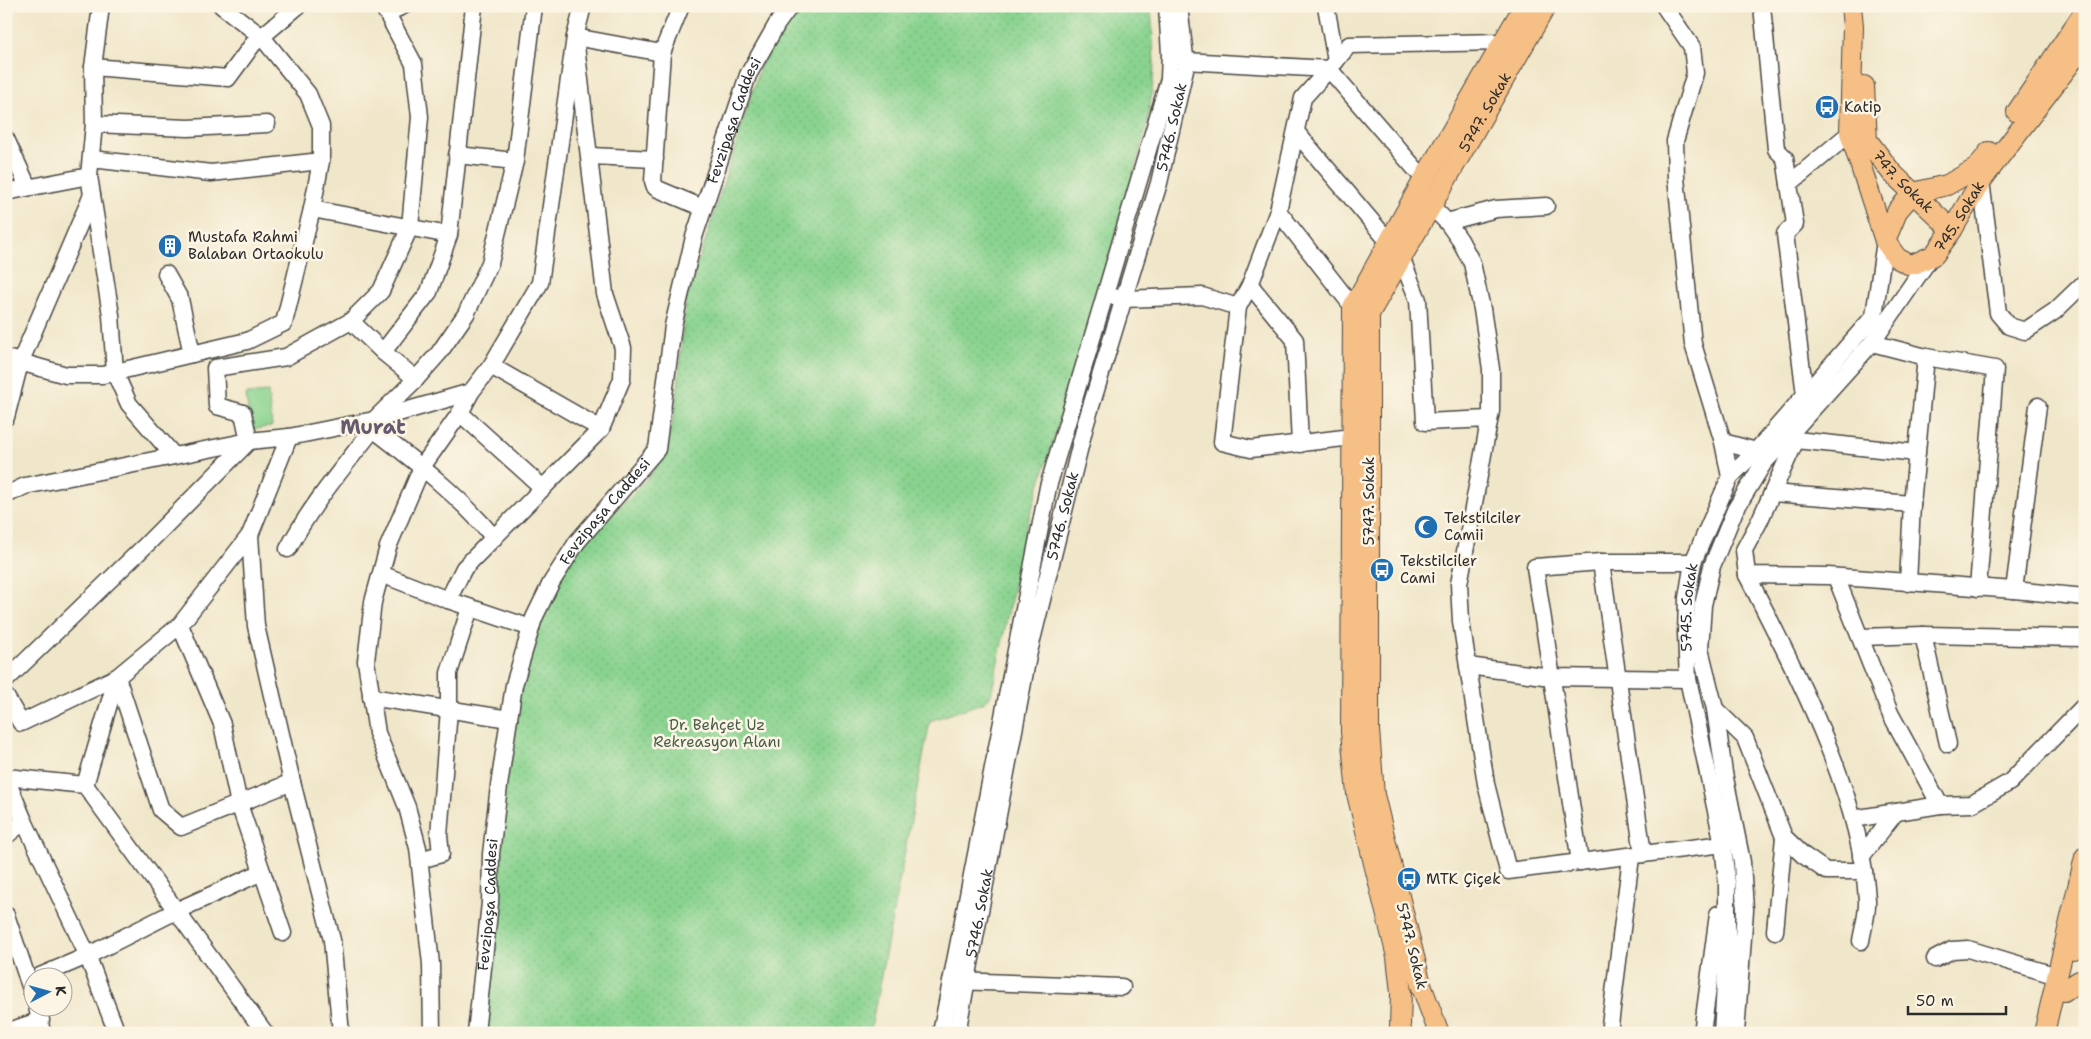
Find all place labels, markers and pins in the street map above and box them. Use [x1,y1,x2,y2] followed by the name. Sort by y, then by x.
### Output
[1814,94,1840,120] bus stop icon: Katip
[1844,97,1881,117] place label: Katip
[188,227,324,264] place label: Mustafa Rahmi Balaban Ortaokulu
[157,233,183,259] building icon: Mustafa Rahmi Balaban Ortaokulu
[1444,508,1521,545] place label: Tekstilciler Camii
[1413,514,1439,540] mosque icon: Tekstilciler Camii
[1400,551,1477,588] place label: Tekstilciler Cami
[1369,557,1395,583] bus stop icon: Tekstilciler Cami
[1396,866,1422,892] bus stop icon: MTK Çiçek
[1426,869,1501,889] place label: MTK Çiçek

